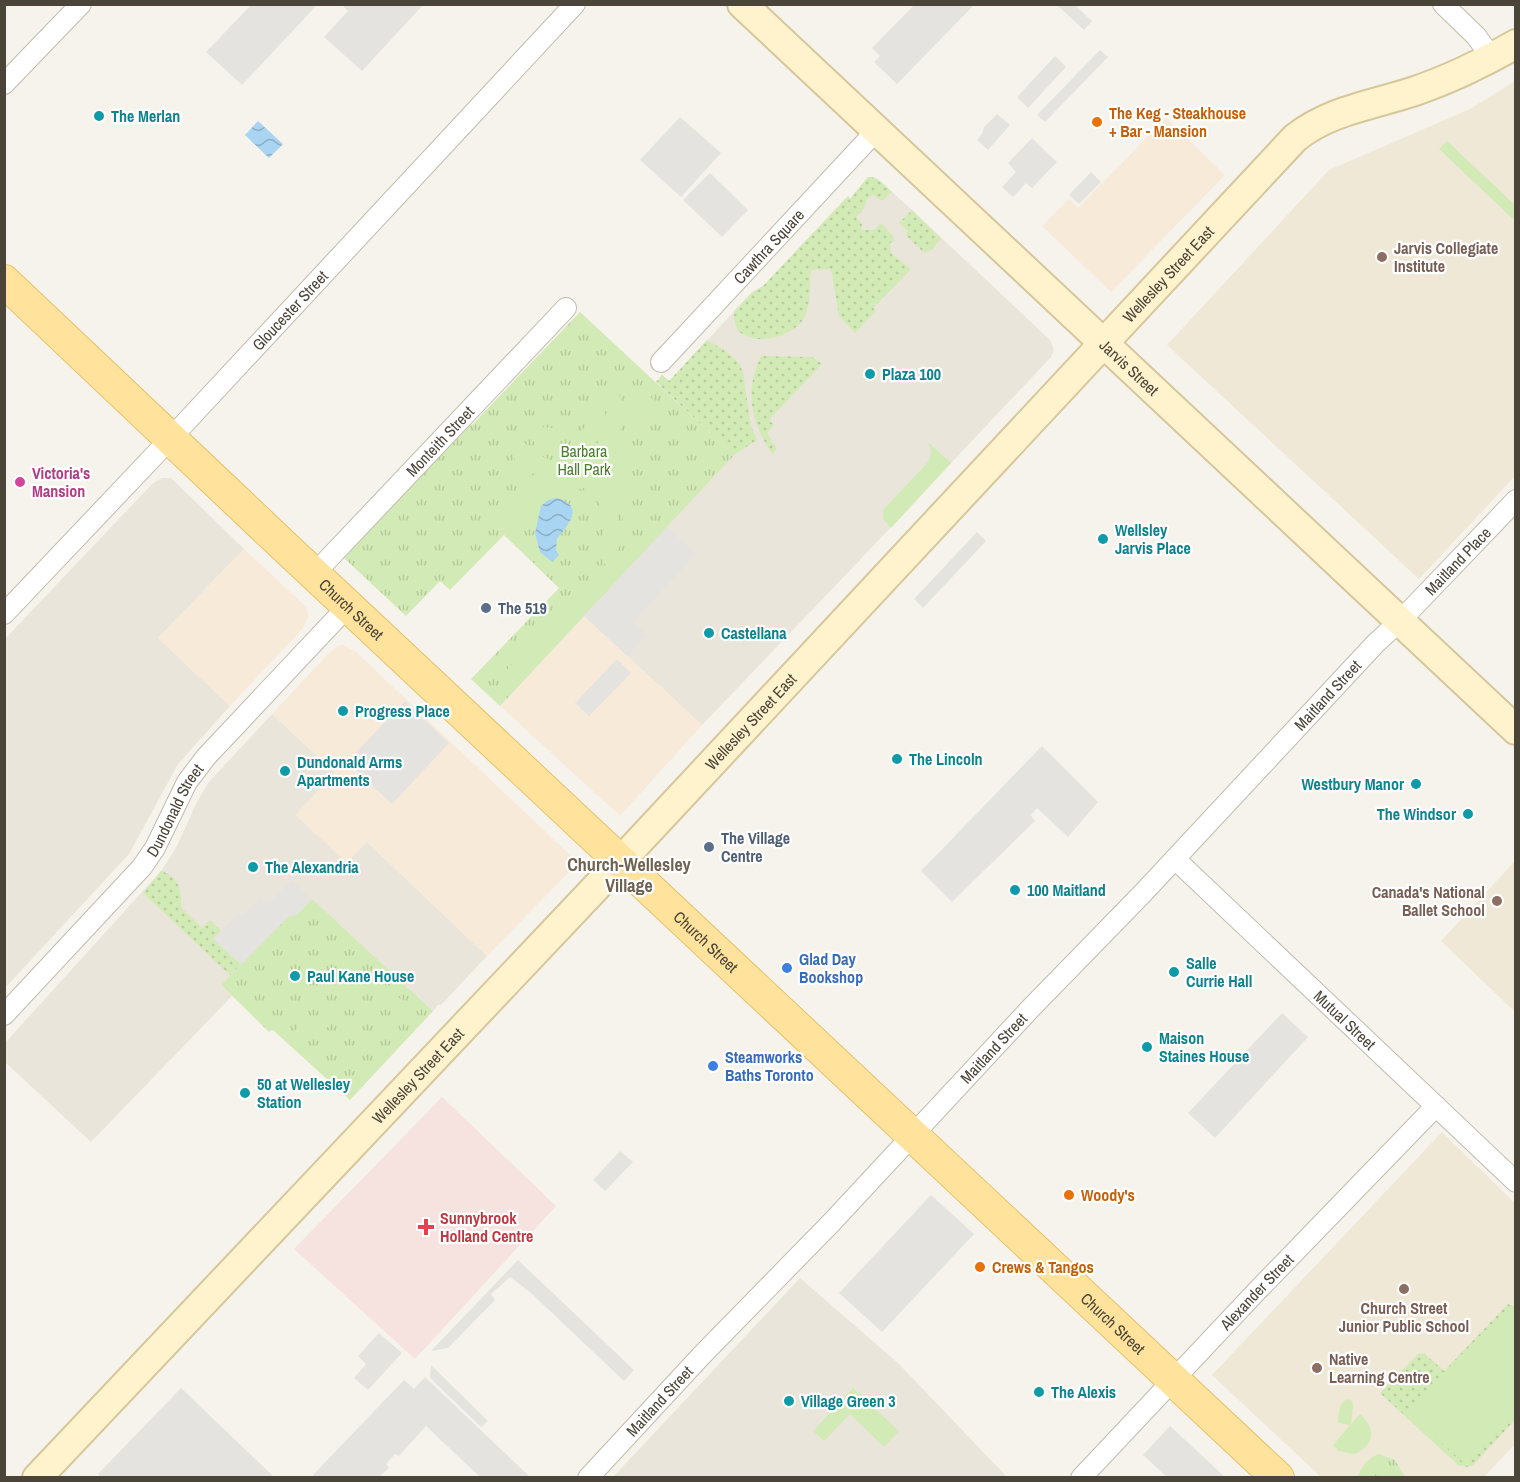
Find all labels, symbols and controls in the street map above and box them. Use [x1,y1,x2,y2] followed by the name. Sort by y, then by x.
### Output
[1109,102,1246,142] place label: The Keg - Steakhouse + Bar - Mansion
[111,105,180,127] place label: The Merlan
[92,109,106,123] marker: The Merlan
[1090,115,1104,129] marker: The Keg - Steakhouse + Bar - Mansion
[728,204,809,289] street label: Cawthra Square
[1118,221,1219,327] street label: Wellesley Street East
[1394,237,1498,277] place label: Jarvis Collegiate Institute
[1375,250,1389,264] marker: Jarvis Collegiate Institute
[247,265,333,355] street label: Gloucester Street
[1095,334,1164,401] street label: Jarvis Street
[882,363,941,385] place label: Plaza 100
[863,367,877,381] marker: Plaza 100
[401,401,479,481] street label: Monteith Street
[557,440,611,480] park label: Barbara Hall Park
[32,462,90,502] place label: Victoria's Mansion
[13,475,27,489] marker: Victoria's Mansion
[1115,519,1191,559] place label: Wellsley Jarvis Place
[1420,522,1496,600] street label: Maitland Place
[1096,532,1110,546] marker: Wellsley Jarvis Place
[314,574,389,645] street label: Church Street
[498,597,547,619] place label: The 519
[479,601,493,615] marker: The 519
[721,622,787,644] place label: Castellana
[702,626,716,640] marker: Castellana
[1289,655,1366,735] street label: Maitland Street
[700,668,801,775] street label: Wellesley Street East
[355,700,450,722] place label: Progress Place
[336,704,350,718] marker: Progress Place
[909,748,983,770] place label: The Lincoln
[297,751,402,791] place label: Dundonald Arms Apartments
[890,752,904,766] marker: The Lincoln
[141,759,208,861] street label: Dundonald Street
[278,764,292,778] marker: Dundonald Arms Apartments
[1301,773,1405,795] place label: Westbury Manor
[1409,777,1423,791] marker: Westbury Manor
[1377,803,1457,825] place label: The Windsor
[1461,807,1475,821] marker: The Windsor
[721,827,790,867] place label: The Village Centre
[702,840,716,854] marker: The Village Centre
[567,852,692,898] district label: Church-Wellesley Village
[265,856,359,878] place label: The Alexandria
[246,860,260,874] marker: The Alexandria
[1027,879,1106,901] place label: 100 Maitland
[1372,881,1485,921] place label: Canada's National Ballet School
[1008,883,1022,897] marker: 100 Maitland
[1490,894,1504,908] marker: Canada's National Ballet School
[669,906,743,978] street label: Church Street
[799,948,863,988] place label: Glad Day Bookshop
[1186,952,1252,992] place label: Salle Currie Hall
[780,961,794,975] marker: Glad Day Bookshop
[307,965,414,987] place label: Paul Kane House
[1167,965,1181,979] marker: Salle Currie Hall
[288,969,302,983] marker: Paul Kane House
[1309,985,1381,1055] street label: Mutual Street
[955,1008,1032,1088] street label: Maitland Street
[367,1023,469,1128] street label: Wellesley Street East
[1159,1027,1249,1067] place label: Maison Staines House
[1140,1040,1154,1054] marker: Maison Staines House
[725,1046,814,1086] place label: Steamworks Baths Toronto
[706,1059,720,1073] marker: Steamworks Baths Toronto
[257,1073,351,1113] place label: 50 at Wellesley Station
[238,1086,252,1100] marker: 50 at Wellesley Station
[1081,1184,1135,1206] place label: Woody's
[1062,1188,1076,1202] marker: Woody's
[440,1207,533,1247] place label: Sunnybrook Holland Centre
[417,1218,435,1236] marker: Sunnybrook Holland Centre
[1214,1249,1299,1335] street label: Alexander Street
[992,1256,1094,1278] place label: Crews & Tangos
[973,1260,987,1274] marker: Crews & Tangos
[1397,1282,1411,1296] marker: Church Street Junior Public School
[1076,1288,1150,1359] street label: Church Street
[1339,1297,1469,1337] place label: Church Street Junior Public School
[1329,1348,1430,1388] place label: Native Learning Centre
[621,1361,698,1441] street label: Maitland Street
[1310,1361,1324,1375] marker: Native Learning Centre
[1051,1381,1116,1403] place label: The Alexis
[1032,1385,1046,1399] marker: The Alexis
[801,1390,896,1412] place label: Village Green 3
[782,1394,796,1408] marker: Village Green 3

